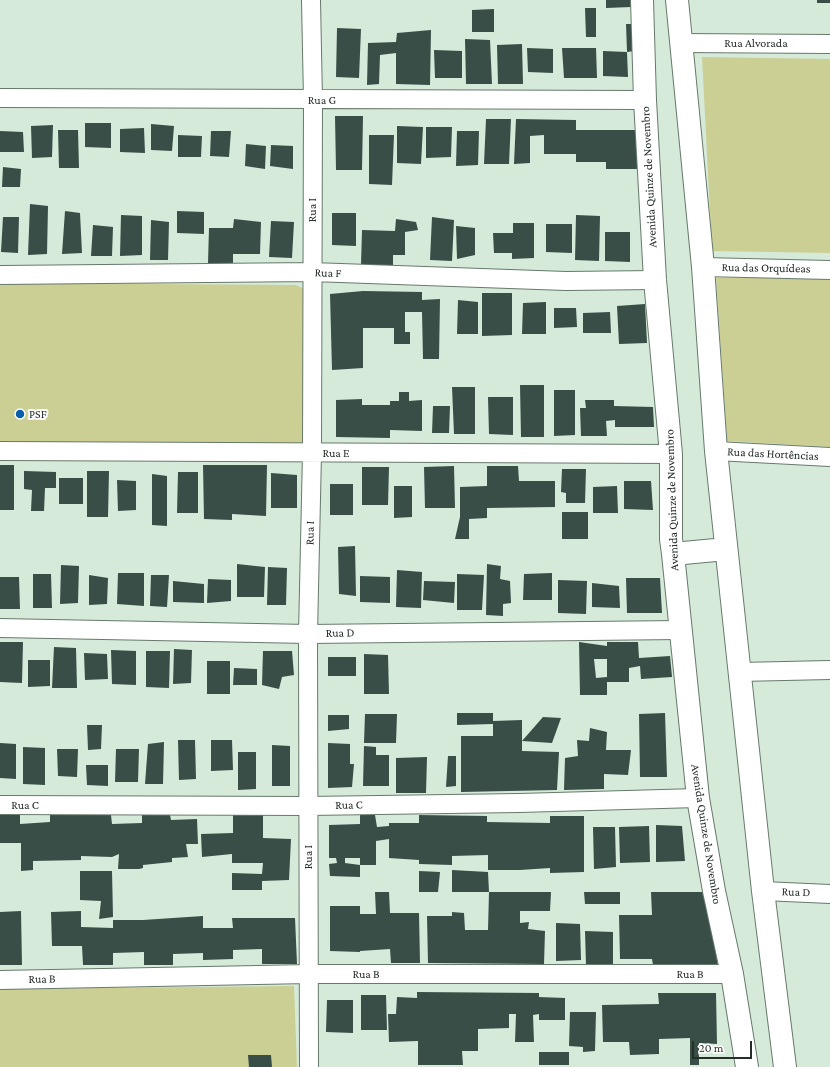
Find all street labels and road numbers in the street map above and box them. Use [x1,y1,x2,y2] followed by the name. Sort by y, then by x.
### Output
[724,36,788,50] street label: Rua Alvorada
[308,93,336,107] street label: Rua G
[638,106,660,248] street label: Avenida Quinze de Novembro
[305,198,319,222] street label: Rua I
[721,260,811,276] street label: Rua das Orquídeas
[314,265,342,281] street label: Rua F
[662,429,682,571] street label: Avenida Quinze de Novembro
[727,444,819,464] street label: Rua das Hortências
[322,446,350,460] street label: Rua E
[303,521,317,545] street label: Rua I
[326,626,354,640] street label: Rua D
[688,763,724,905] street label: Avenida Quinze de Novembro
[11,798,39,812] street label: Rua C
[335,798,363,812] street label: Rua C
[301,845,315,869] street label: Rua I
[781,884,811,900] street label: Rua D
[352,967,380,981] street label: Rua B
[676,967,704,981] street label: Rua B
[28,972,56,986] street label: Rua B

